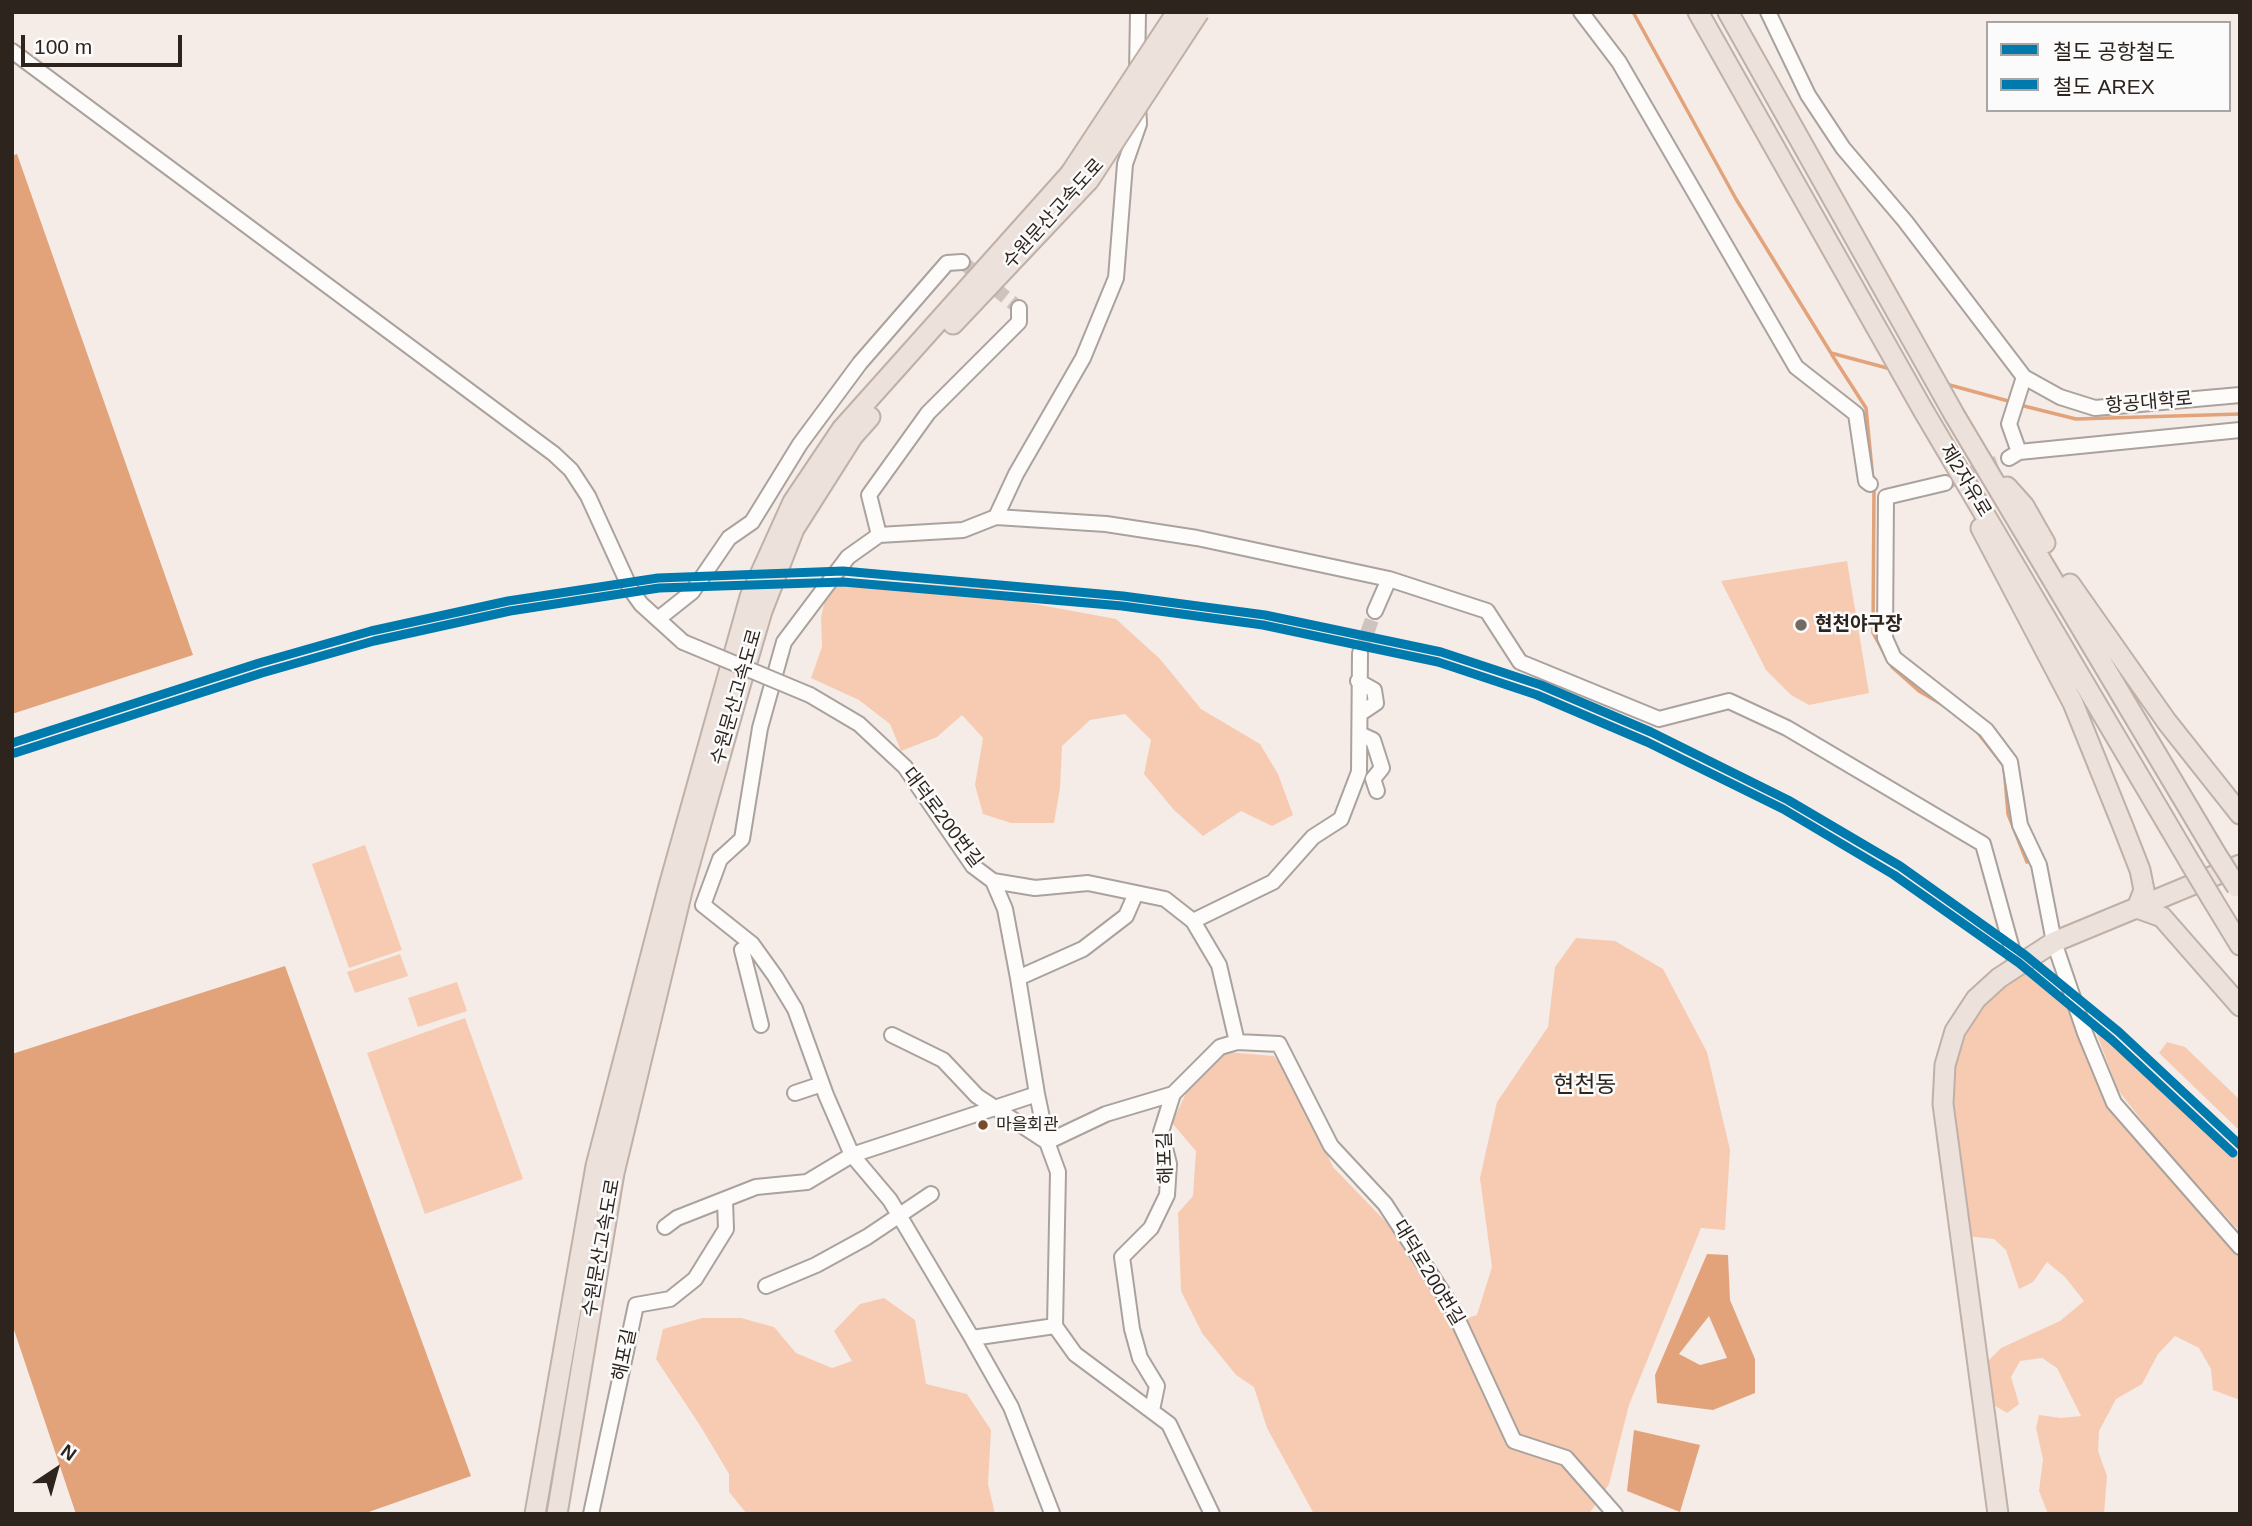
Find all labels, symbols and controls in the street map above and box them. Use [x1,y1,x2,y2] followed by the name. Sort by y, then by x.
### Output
[24,21,186,65] scale bar
[1986,21,2231,112] legend
[34,35,92,58] text: 100 m
[2053,40,2175,63] text: 철도 공항철도
[2053,75,2155,98] text: 철도 AREX
[999,154,1109,274] street label: 수원문산고속도로
[2104,388,2194,418] street label: 항공대학로
[1935,441,1995,521] street label: 제2자유로
[1815,614,1902,636] place label: 현천야구장
[1793,617,1809,633] marker: 현천야구장
[707,627,767,767] street label: 수원문산고속도로
[897,764,987,872] street label: 대덕로200번길
[1553,1072,1617,1100] district label: 현천동
[996,1115,1059,1135] place label: 마을회관
[976,1118,990,1132] marker: 마을회관
[1154,1131,1178,1185] street label: 해포길
[579,1177,625,1319] street label: 수원문산고속도로
[1388,1216,1468,1330] street label: 대덕로200번길
[608,1327,642,1383] street label: 해포길
[21,1435,91,1505] north arrow
[57,1440,80,1465] text: N

